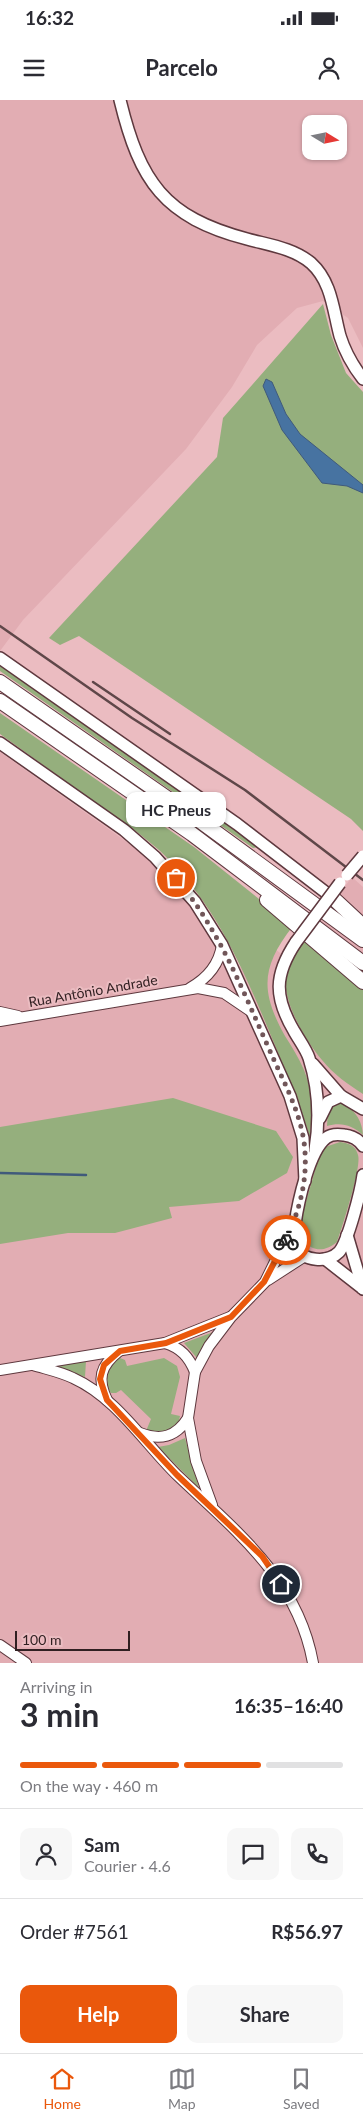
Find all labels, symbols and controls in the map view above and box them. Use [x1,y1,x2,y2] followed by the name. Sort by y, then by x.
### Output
[25,6,74,29] text: 16:32
[20,54,48,82] icon: menu
[145,54,218,81] text: Parcelo
[315,54,343,82] icon: person
[302,115,348,160] north arrow
[302,115,347,160] map controls
[126,793,226,828] callout: HC Pneus
[141,800,211,819] text: HC Pneus
[155,857,197,899] pin
[162,864,190,892] icon: bag
[27,971,159,1010] street label: Rua Antônio Andrade
[261,1215,311,1265] courier
[272,1226,300,1254] icon: bike
[260,1563,302,1605] pin
[267,1570,295,1598] icon: home
[15,1628,130,1651] scale bar
[22,1631,61,1648] text: 100 m
[20,1677,93,1696] text: Arriving in
[234,1694,343,1717] text: 16:35–16:40
[20,1695,99,1734] text: 3 min
[20,1776,158,1795] text: On the way · 460 m
[20,1828,72,1880] button: person
[227,1828,279,1880] button: chat
[291,1828,343,1880] button: phone
[84,1833,120,1856] text: Sam
[84,1856,171,1875] text: Courier · 4.6
[20,1920,129,1943] text: Order #7561
[271,1920,343,1943] text: R$56.97
[20,1985,177,2043] button: Help
[187,1985,343,2043] button: Share
[44,2065,81,2112] tab: Home
[168,2065,196,2112] tab: Map
[283,2065,319,2112] tab: Saved

